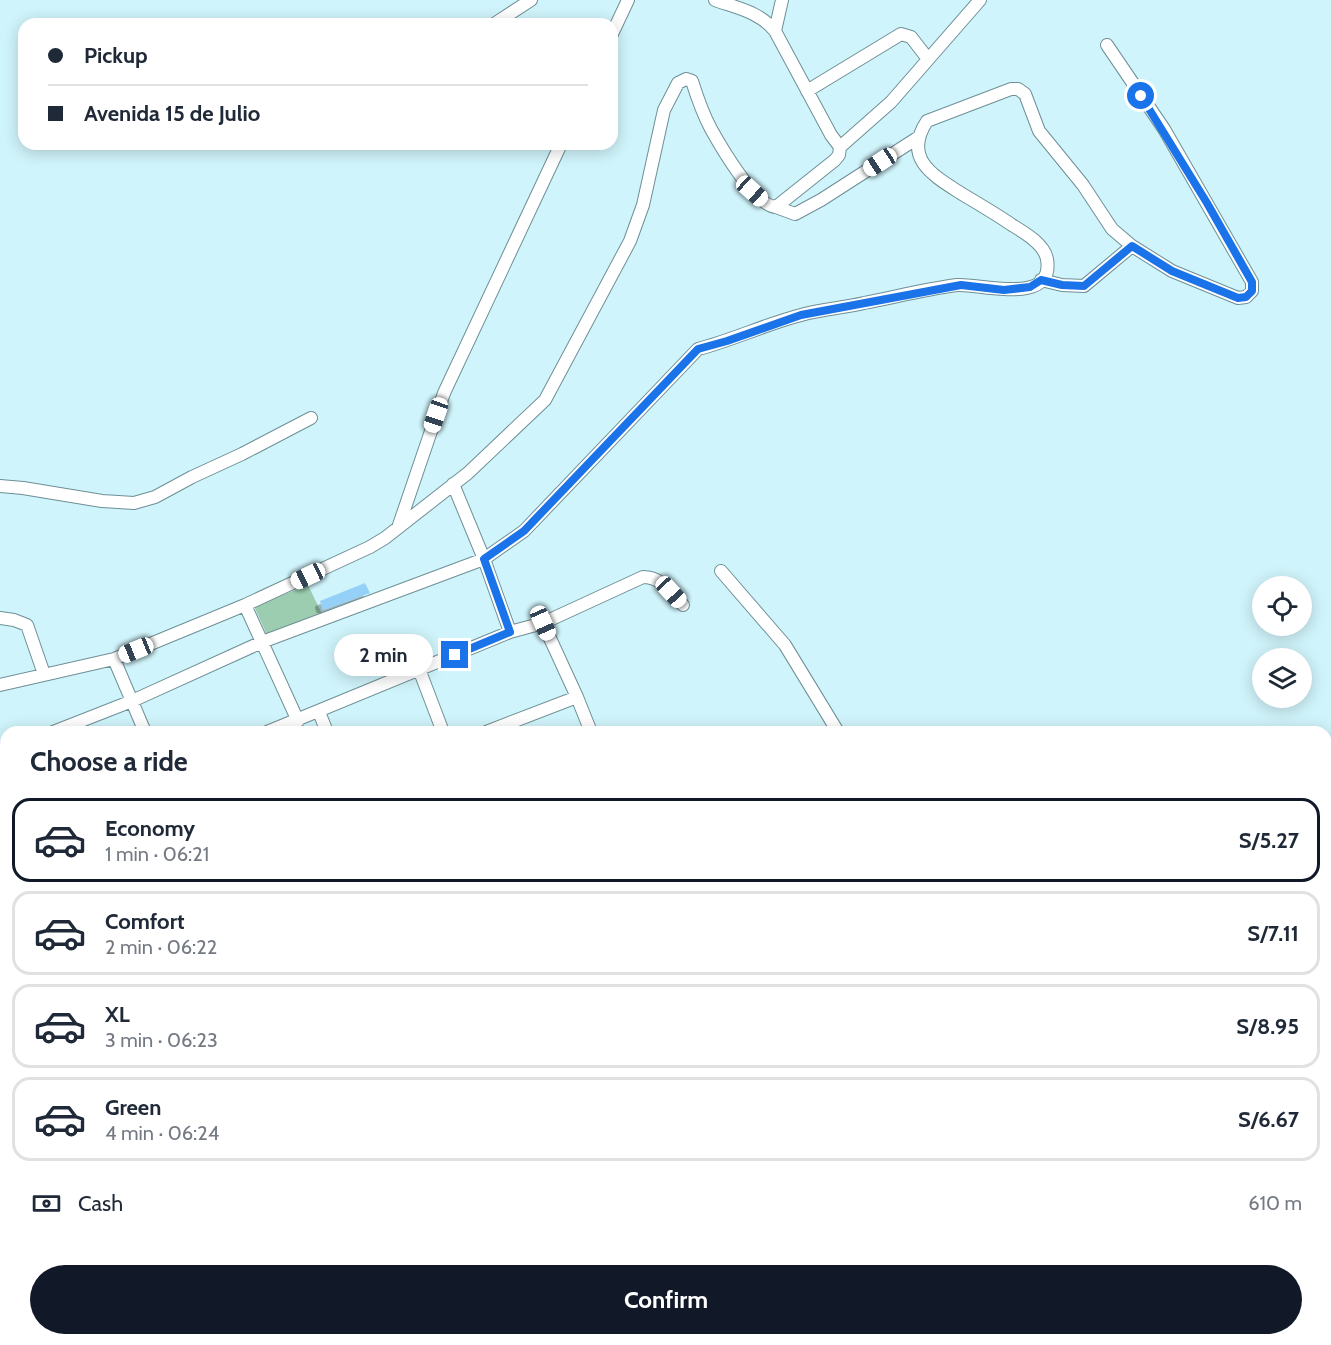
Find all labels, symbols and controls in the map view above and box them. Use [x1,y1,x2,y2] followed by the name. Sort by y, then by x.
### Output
[84,42,148,69] text: Pickup
[1127,82,1154,109] route start
[84,100,260,127] text: Avenida 15 de Julio
[860,145,900,179] car
[733,172,771,210] car
[422,395,450,435] car
[288,560,328,592] car
[652,573,690,611] car
[1252,576,1312,708] map controls
[1252,576,1312,636] button: locate
[527,603,559,643] car
[335,634,434,676] callout: 2 min
[116,635,156,665] car
[441,641,468,668] route end
[359,643,408,667] text: 2 min
[1252,648,1312,708] button: layers
[30,745,188,778] text: Choose a ride
[33,813,87,867] icon: car
[105,815,195,842] text: Economy
[1239,827,1299,854] text: S/5.27
[105,842,209,866] text: 1 min · 06:21
[33,906,87,960] icon: car
[105,908,184,935] text: Comfort
[1247,920,1299,947] text: S/7.11
[105,935,217,959] text: 2 min · 06:22
[33,999,87,1053] icon: car
[105,1001,130,1028] text: XL
[1236,1013,1299,1040] text: S/8.95
[105,1028,218,1052] text: 3 min · 06:23
[33,1092,87,1146] icon: car
[105,1094,161,1121] text: Green
[1238,1106,1299,1133] text: S/6.67
[105,1121,219,1145] text: 4 min · 06:24
[30,1187,63,1220] icon: cash
[78,1190,123,1217] text: Cash
[1248,1191,1302,1215] text: 610 m
[30,1265,1302,1334] button: Confirm

